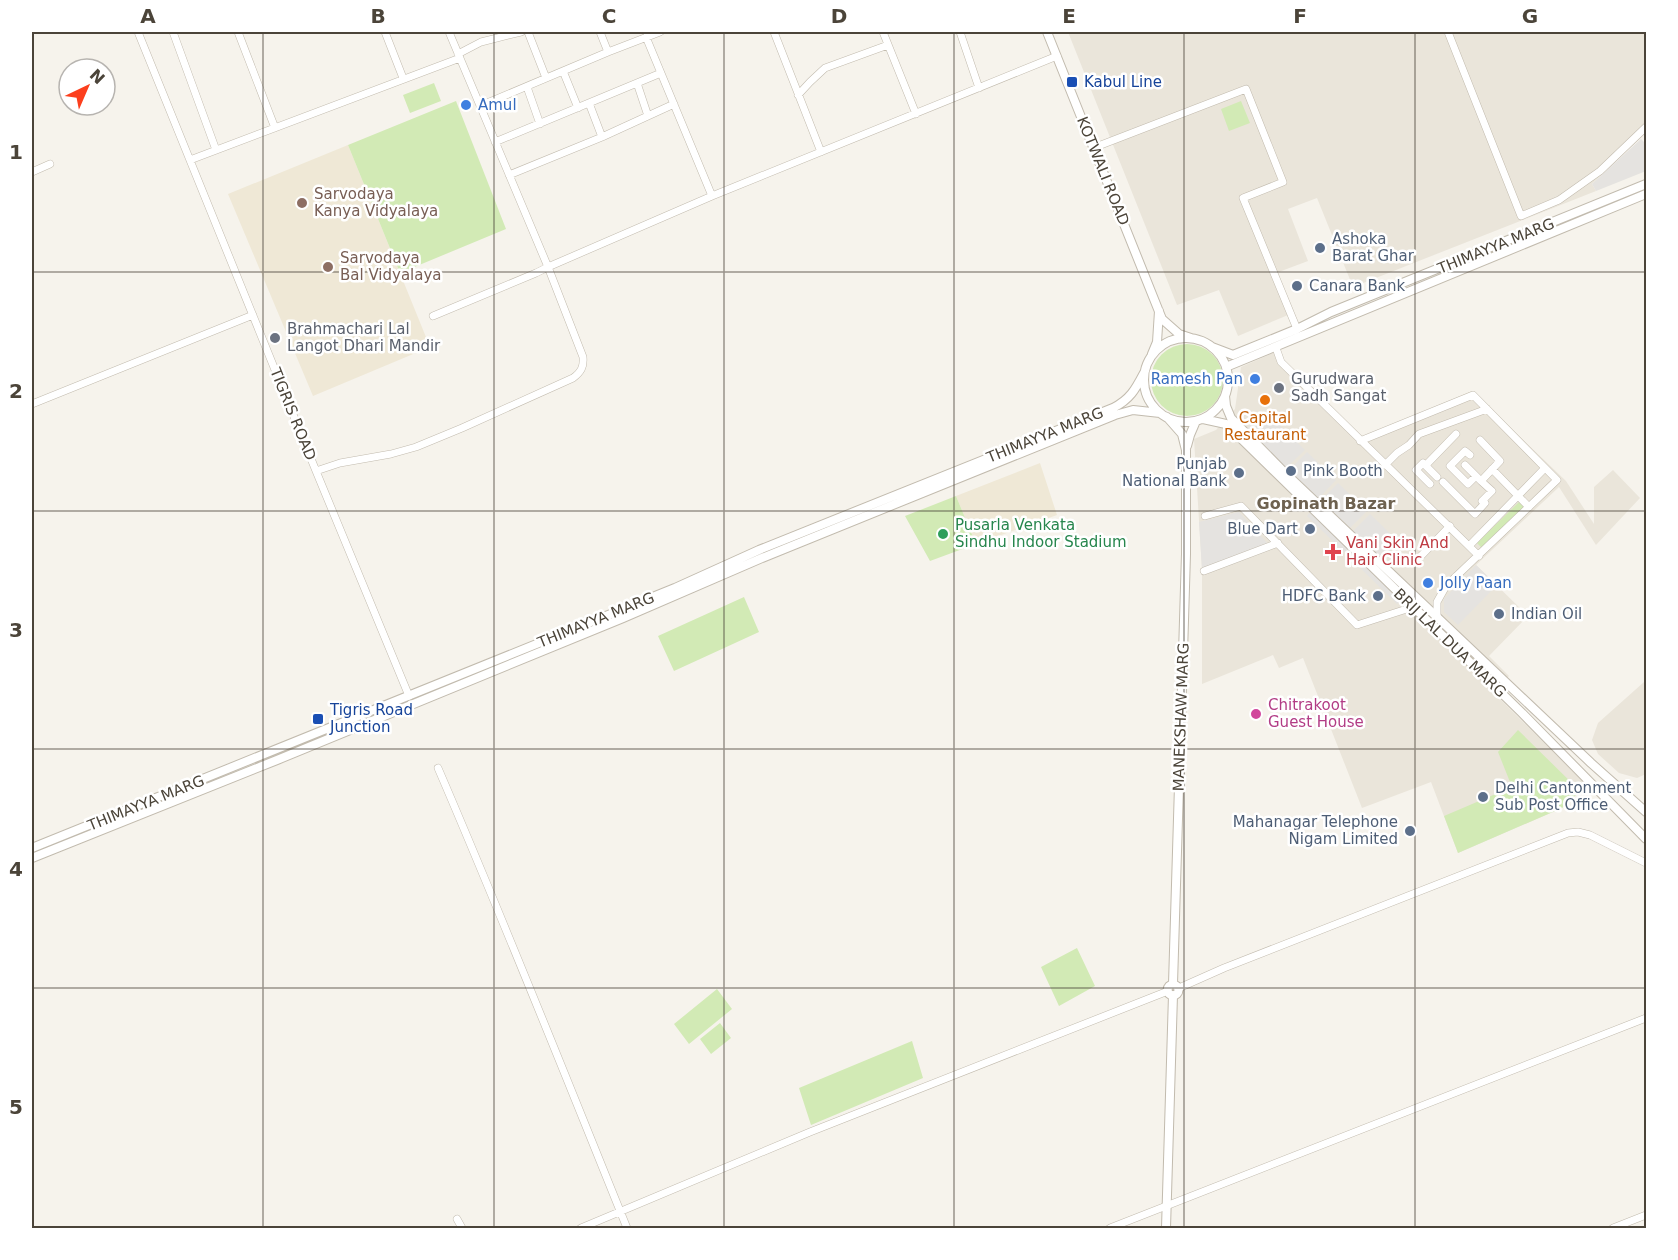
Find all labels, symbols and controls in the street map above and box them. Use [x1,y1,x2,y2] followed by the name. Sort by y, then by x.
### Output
[140,4,156,28] text: A
[370,4,386,28] text: B
[602,4,616,28] text: C
[831,4,847,28] text: D
[1062,4,1076,28] text: E
[1293,4,1307,28] text: F
[1522,4,1538,28] text: G
[57,57,117,117] north arrow
[86,65,108,88] text: N
[1084,73,1162,91] place label: Kabul Line
[1065,75,1079,89] marker: Kabul Line
[478,96,517,114] place label: Amul
[459,98,473,112] marker: Amul
[1073,114,1133,228] street label: KOTWALI ROAD
[9,140,23,164] text: 1
[314,185,438,220] place label: Sarvodaya Kanya Vidyalaya
[295,196,309,210] marker: Sarvodaya Kanya Vidyalaya
[1434,214,1557,278] street label: THIMAYYA MARG
[1332,230,1415,265] place label: Ashoka Barat Ghar
[1313,241,1327,255] marker: Ashoka Barat Ghar
[340,249,442,284] place label: Sarvodaya Bal Vidyalaya
[321,260,335,274] marker: Sarvodaya Bal Vidyalaya
[1309,277,1405,295] place label: Canara Bank
[1290,279,1304,293] marker: Canara Bank
[287,320,441,355] place label: Brahmachari Lal Langot Dhari Mandir
[268,331,282,345] marker: Brahmachari Lal Langot Dhari Mandir
[266,364,320,463] street label: TIGRIS ROAD
[1151,370,1243,388] place label: Ramesh Pan
[1291,370,1386,405] place label: Gurudwara Sadh Sangat
[1248,372,1262,386] marker: Ramesh Pan
[9,379,23,403] text: 2
[1272,381,1286,395] marker: Gurudwara Sadh Sangat
[1258,393,1272,407] marker: Capital Restaurant
[983,403,1106,467] street label: THIMAYYA MARG
[1224,409,1306,444] place label: Capital Restaurant
[1122,455,1227,490] place label: Punjab National Bank
[1303,462,1383,480] place label: Pink Booth
[1284,464,1298,478] marker: Pink Booth
[1232,466,1246,480] marker: Punjab National Bank
[1257,494,1396,513] district label: Gopinath Bazar
[955,516,1127,551] place label: Pusarla Venkata Sindhu Indoor Stadium
[1227,520,1298,538] place label: Blue Dart
[1303,522,1317,536] marker: Blue Dart
[936,527,950,541] marker: Pusarla Venkata Sindhu Indoor Stadium
[1346,534,1449,569] place label: Vani Skin And Hair Clinic
[1324,543,1342,561] marker: Vani Skin And Hair Clinic
[1439,574,1512,592] place label: Jolly Paan
[1421,576,1435,590] marker: Jolly Paan
[1390,585,1510,701] street label: BRIJ LAL DUA MARG
[1282,587,1366,605] place label: HDFC Bank
[534,588,657,652] street label: THIMAYYA MARG
[1371,589,1385,603] marker: HDFC Bank
[1511,605,1582,623] place label: Indian Oil
[1492,607,1506,621] marker: Indian Oil
[9,618,23,642] text: 3
[1169,642,1193,792] street label: MANEKSHAW MARG
[1268,696,1364,731] place label: Chitrakoot Guest House
[329,701,413,736] place label: Tigris Road Junction
[1249,707,1263,721] marker: Chitrakoot Guest House
[311,712,325,726] marker: Tigris Road Junction
[84,771,207,835] street label: THIMAYYA MARG
[1495,779,1631,814] place label: Delhi Cantonment Sub Post Office
[1476,790,1490,804] marker: Delhi Cantonment Sub Post Office
[1233,813,1398,848] place label: Mahanagar Telephone Nigam Limited
[1403,824,1417,838] marker: Mahanagar Telephone Nigam Limited
[9,857,23,881] text: 4
[9,1095,23,1119] text: 5

